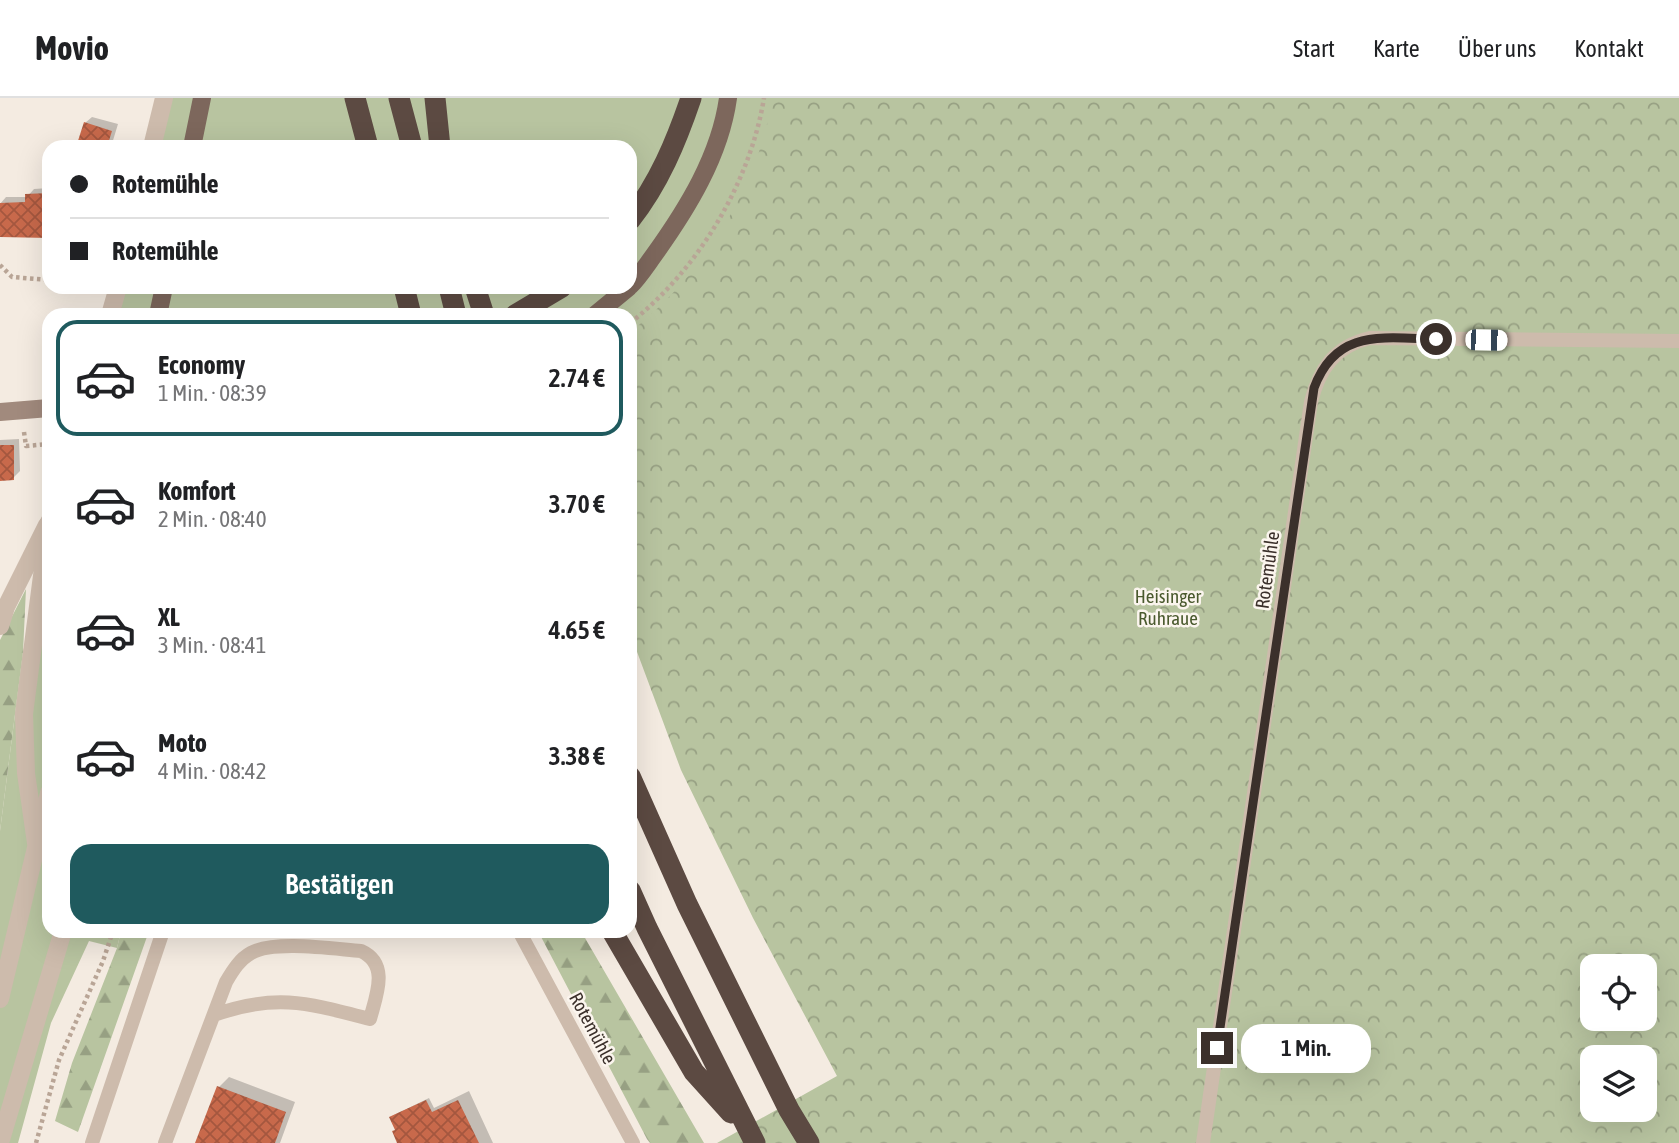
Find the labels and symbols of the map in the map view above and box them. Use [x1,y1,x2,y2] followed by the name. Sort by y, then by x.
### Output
[1420,323,1452,355] route start
[1465,329,1508,351] car
[1251,530,1283,610] street label: Rotemühle
[1135,585,1202,629] park label: Heisinger Ruhraue
[565,988,621,1068] street label: Rotemühle
[1242,1024,1371,1072] callout: 1 Min.
[1201,1032,1233,1064] route end

